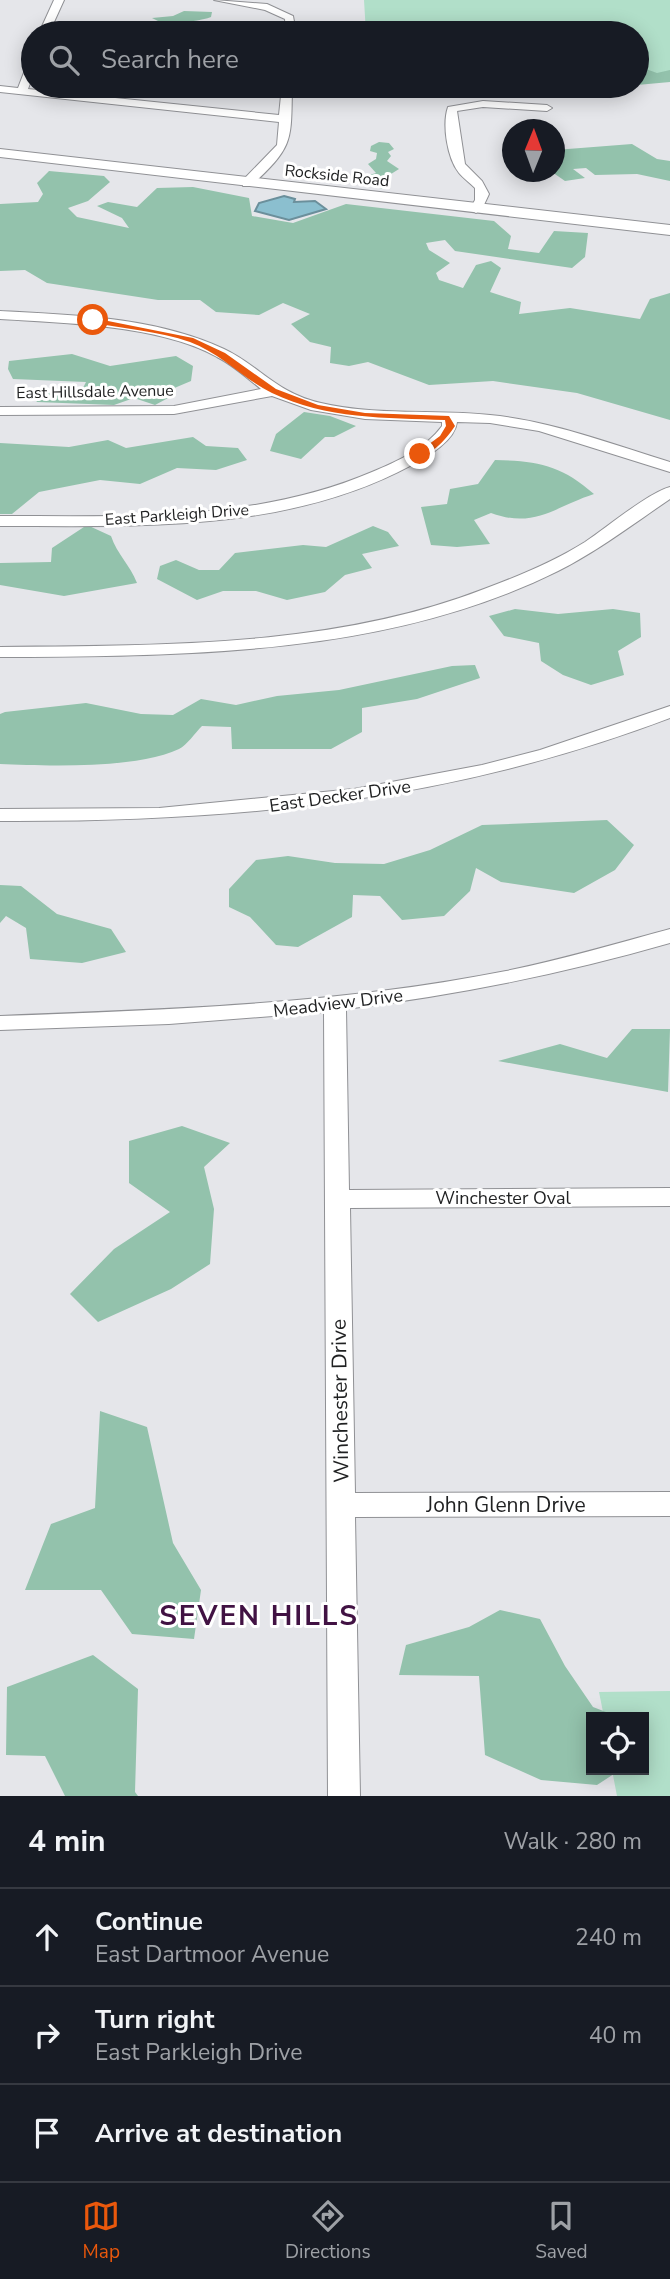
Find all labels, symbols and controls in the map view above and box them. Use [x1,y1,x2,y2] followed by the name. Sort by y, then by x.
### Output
[21,21,649,98] search box
[45,41,83,79] icon: search
[101,42,239,77] text: Search here
[502,119,565,182] north arrow
[283,160,391,192] street label: Rockside Road
[77,304,108,335] route start
[16,380,174,404] street label: East Hillsdale Avenue
[404,438,435,469] route end
[104,499,250,531] street label: East Parkleigh Drive
[268,774,412,818] street label: East Decker Drive
[272,983,404,1023] street label: Meadview Drive
[435,1186,571,1210] street label: Winchester Oval
[325,1319,355,1483] street label: Winchester Drive
[425,1491,586,1519] street label: John Glenn Drive
[159,1597,359,1635] district label: SEVEN HILLS
[586,1712,649,1775] map controls
[586,1712,649,1775] button: locate
[28,1821,106,1862] text: 4 min
[503,1826,642,1857] text: Walk · 280 m
[95,1904,203,1939] text: Continue
[28,1918,66,1956] icon: ahead
[575,1922,642,1953] text: 240 m
[95,1939,329,1970] text: East Dartmoor Avenue
[95,2002,214,2037] text: Turn right
[28,2016,66,2054] icon: right
[589,2020,642,2051] text: 40 m
[95,2037,303,2068] text: East Parkleigh Drive
[28,2114,66,2152] icon: arrive
[95,2116,342,2151] text: Arrive at destination
[82,2197,120,2265] tab: Map
[285,2197,371,2265] tab: Directions
[535,2197,588,2265] tab: Saved

